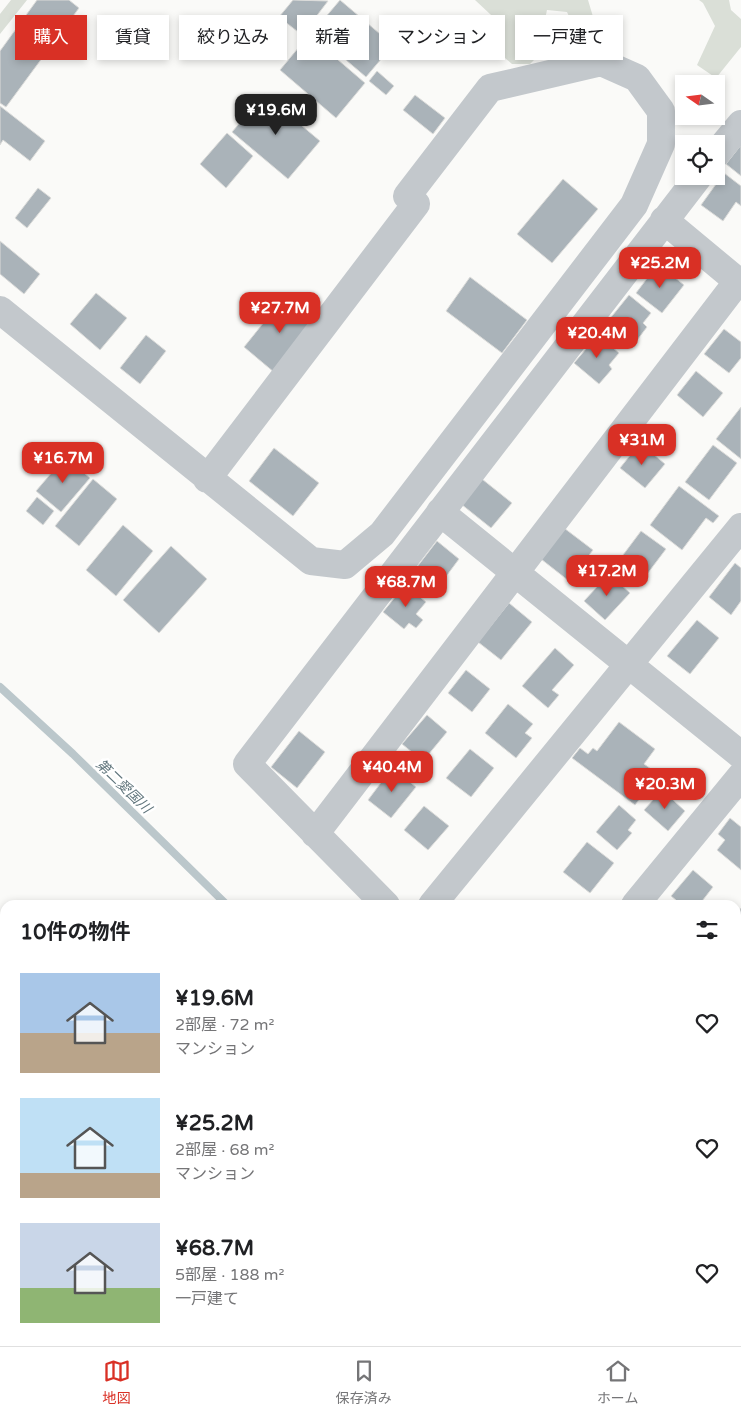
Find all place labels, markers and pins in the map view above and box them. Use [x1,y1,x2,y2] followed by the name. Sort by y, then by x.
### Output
[235,94,317,136] pin: ¥19.6M
[619,246,701,289] pin: ¥25.2M
[239,292,321,334] pin: ¥27.7M
[556,316,638,359] pin: ¥20.4M
[612,424,672,466] pin: ¥31M
[22,442,104,484] pin: ¥16.7M
[566,554,648,597] pin: ¥17.2M
[365,566,447,608] pin: ¥68.7M
[351,750,433,793] pin: ¥40.4M
[624,768,706,810] pin: ¥20.3M

